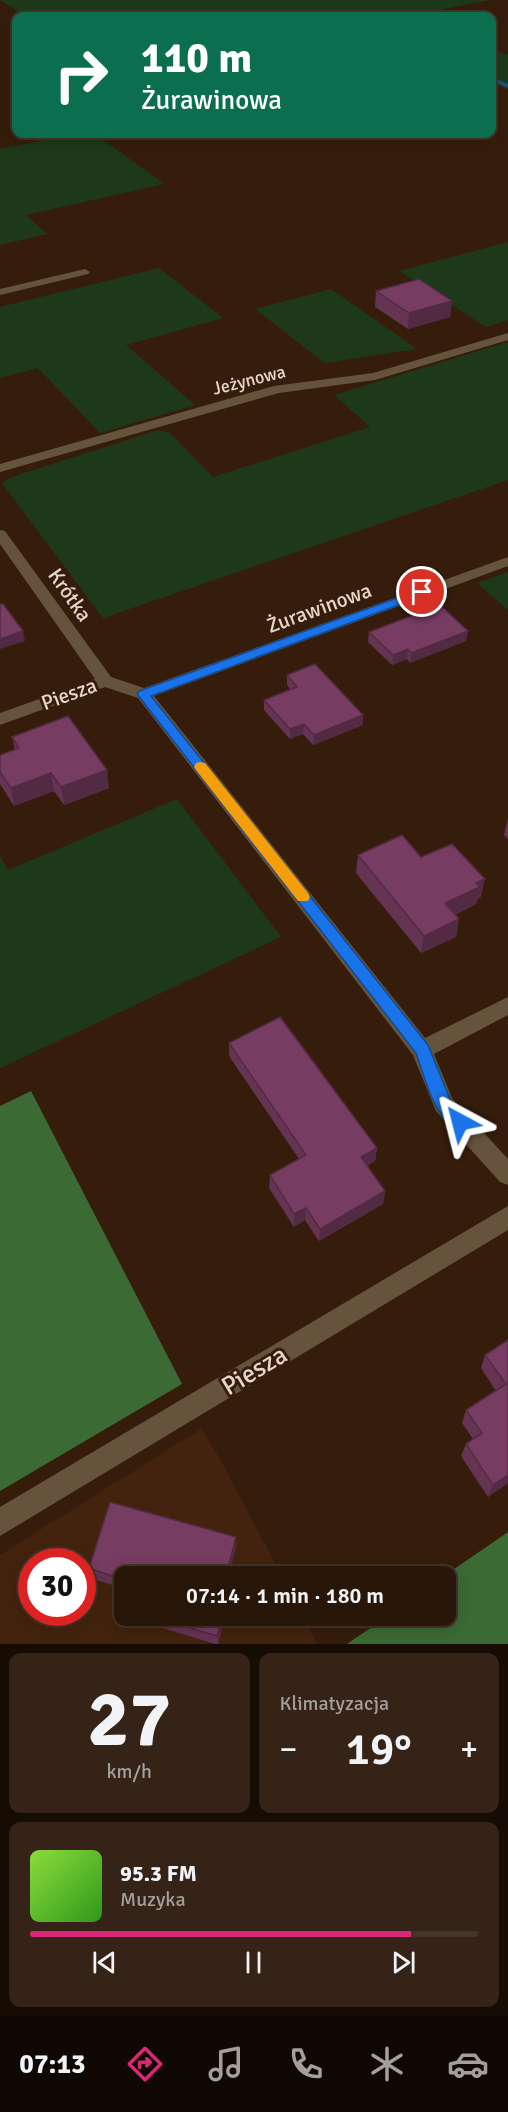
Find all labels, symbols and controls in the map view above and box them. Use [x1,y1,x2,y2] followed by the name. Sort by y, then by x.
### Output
[141,33,252,84] text: 110 m
[42,36,120,114] icon: right
[141,84,282,117] text: Żurawinowa
[210,360,288,400] street label: Jeżynowa
[42,563,98,627] street label: Krótka
[396,566,447,617] pin
[405,575,438,608] icon: arrive
[263,577,375,639] street label: Żurawinowa
[38,672,100,716] street label: Piesza
[428,1090,492,1154] position arrow
[216,1339,293,1403] street label: Piesza
[18,1548,96,1626] speed limit sign: 30
[186,1582,384,1609] text: 07:14 · 1 min · 180 m
[87,1672,171,1768] text: 27
[280,1691,389,1716] text: Klimatyzacja
[346,1722,412,1777] text: 19°
[280,1729,297,1770] text: −
[460,1729,478,1770] text: +
[107,1759,152,1784] text: km/h
[120,1860,197,1887] text: 95.3 FM
[120,1887,186,1912] text: Muzyka
[88,1946,121,1979] icon: previous
[237,1946,270,1979] icon: pause
[387,1946,420,1979] icon: next
[124,2043,166,2085] icon: directions
[205,2043,247,2085] icon: music
[285,2043,327,2085] icon: phone
[366,2043,408,2085] icon: climate
[447,2043,489,2085] icon: car
[19,2048,86,2081] text: 07:13

